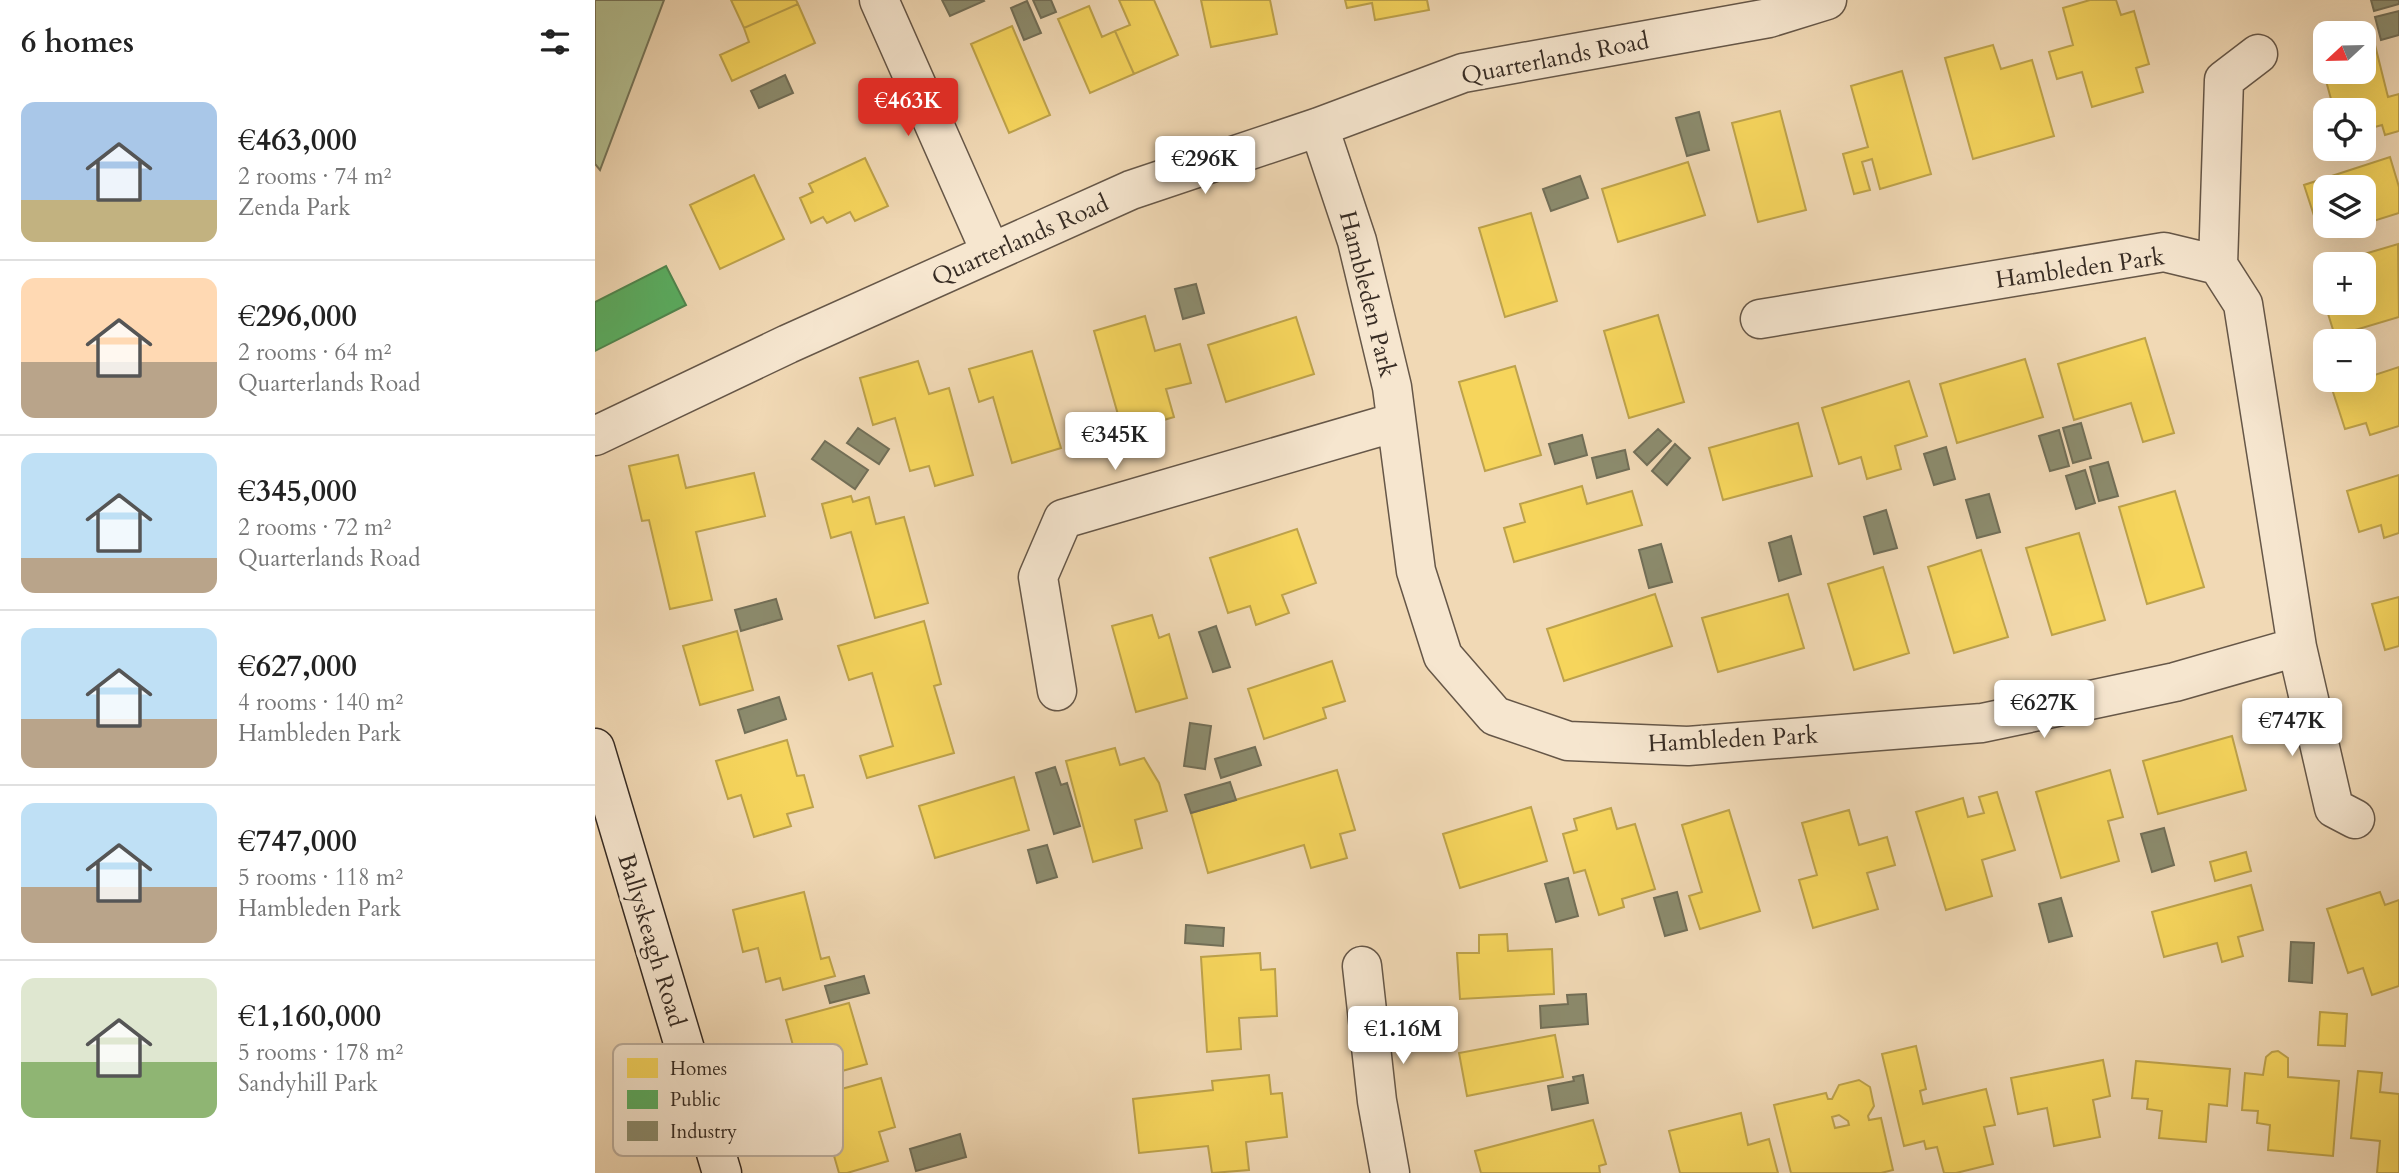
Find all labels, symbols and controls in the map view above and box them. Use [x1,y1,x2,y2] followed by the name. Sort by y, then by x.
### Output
[2313,21,2377,84] north arrow
[2313,21,2376,392] map controls
[21,22,134,63] text: 6 homes
[536,23,574,61] icon: filters
[1459,24,1652,93] street label: Quarterlands Road
[859,78,957,138] pin: €463K
[874,85,942,116] text: €463K
[2313,98,2376,161] button: locate
[238,120,357,161] text: €463,000
[77,130,161,214] icon: home
[1156,136,1254,196] pin: €296K
[1171,143,1239,174] text: €296K
[238,161,391,192] text: 2 rooms · 74 m²
[2313,175,2376,238] button: layers
[927,187,1114,294] street label: Quarterlands Road
[238,192,351,223] text: Zenda Park
[1331,207,1404,381] street label: Hambleden Park
[1993,240,2167,297] street label: Hambleden Park
[2313,252,2376,315] button: +
[238,296,357,337] text: €296,000
[77,306,161,390] icon: home
[2313,329,2376,392] button: −
[238,337,391,368] text: 2 rooms · 64 m²
[238,368,420,399] text: Quarterlands Road
[1066,412,1164,472] pin: €345K
[1081,419,1149,450] text: €345K
[238,471,357,512] text: €345,000
[77,481,161,565] icon: home
[238,512,391,543] text: 2 rooms · 72 m²
[238,543,420,574] text: Quarterlands Road
[238,646,357,687] text: €627,000
[77,656,161,740] icon: home
[1995,680,2093,740] pin: €627K
[238,687,403,718] text: 4 rooms · 140 m²
[2010,687,2078,718] text: €627K
[2243,698,2341,758] pin: €747K
[2258,705,2326,736] text: €747K
[238,718,401,749] text: Hambleden Park
[1647,719,1819,760] street label: Hambleden Park
[238,821,357,862] text: €747,000
[77,831,161,915] icon: home
[609,849,694,1031] street label: Ballyskeagh Road
[238,862,403,893] text: 5 rooms · 118 m²
[238,893,401,924] text: Hambleden Park
[238,996,381,1037] text: €1,160,000
[77,1006,161,1090] icon: home
[1346,1006,1460,1066] pin: €1.16M
[1364,1013,1442,1044] text: €1.16M
[238,1037,403,1068] text: 5 rooms · 178 m²
[613,1044,843,1156] legend
[670,1056,727,1082] text: Homes
[238,1068,378,1099] text: Sandyhill Park
[670,1087,721,1113] text: Public
[670,1119,737,1145] text: Industry

